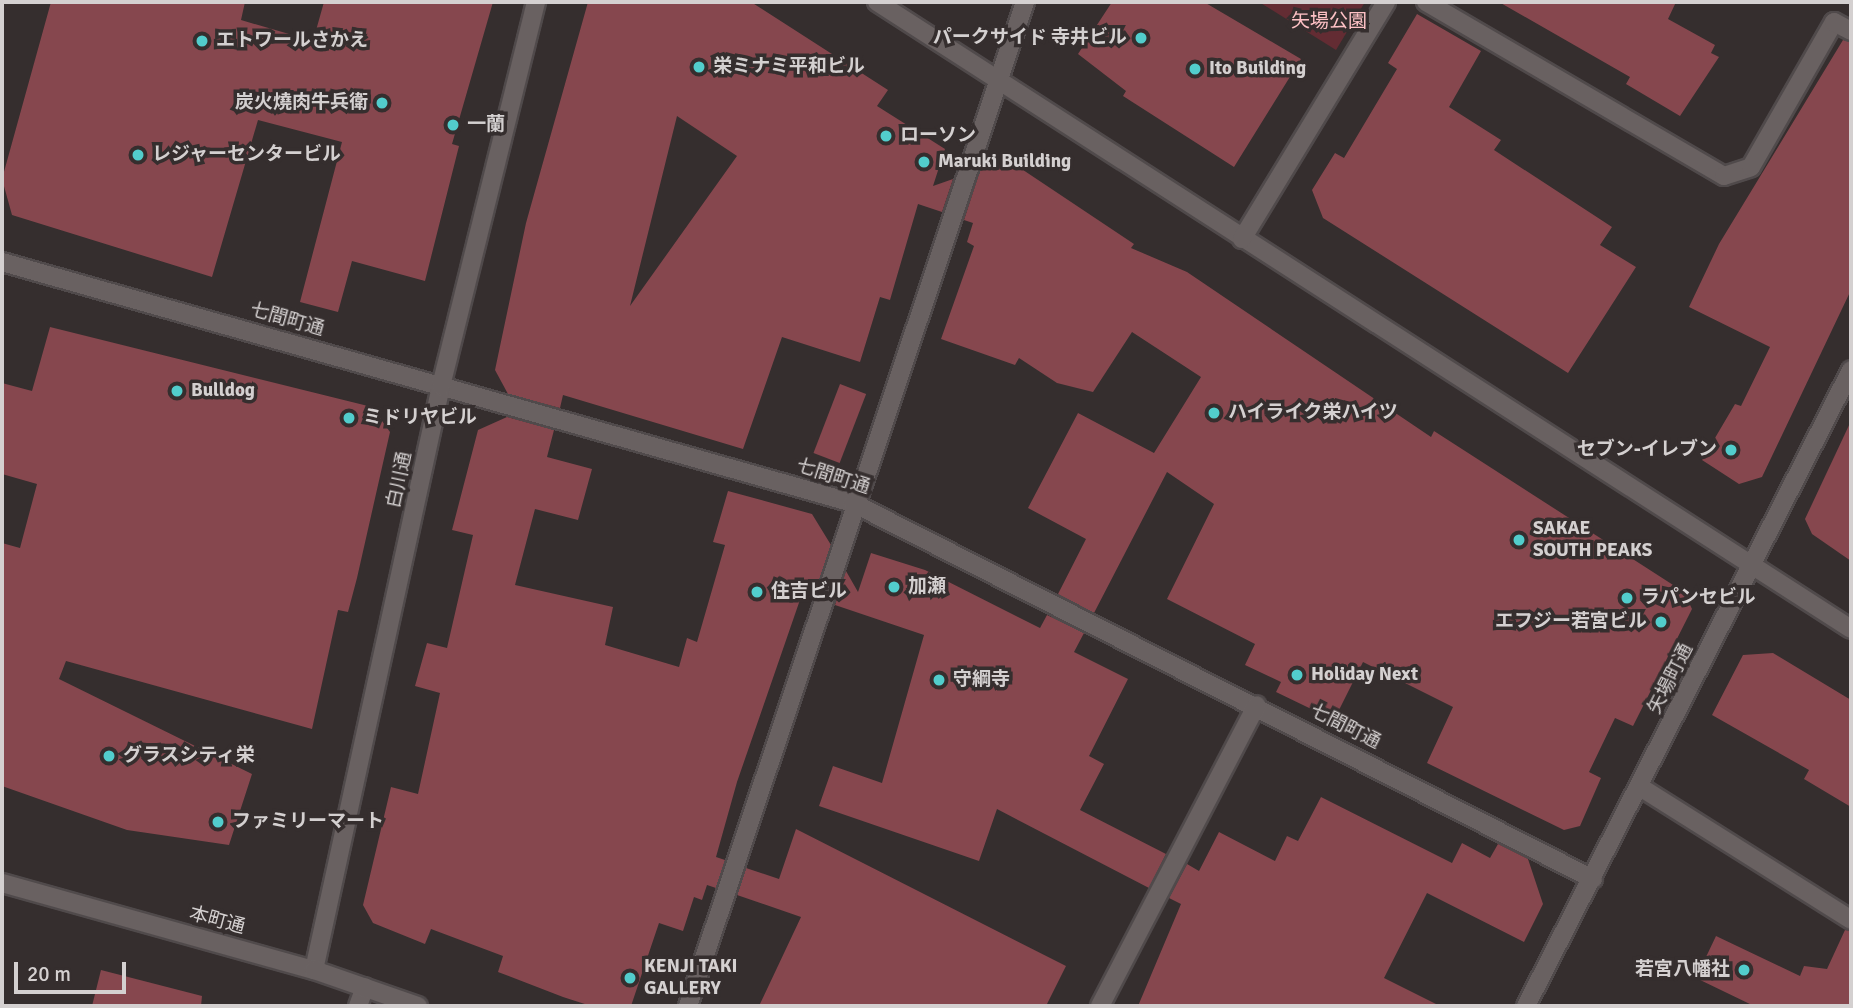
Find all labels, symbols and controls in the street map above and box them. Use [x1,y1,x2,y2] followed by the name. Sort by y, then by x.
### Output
[1291,11,1367,33] park label: 矢場公園
[933,27,1127,49] place label: パークサイド 寺井ビル
[216,30,368,52] place label: エトワールさかえ
[1133,30,1149,46] marker: パークサイド 寺井ビル
[194,33,210,49] marker: エトワールさかえ
[713,56,865,78] place label: 栄ミナミ平和ビル
[1209,58,1306,80] place label: Ito Building
[691,59,707,75] marker: 栄ミナミ平和ビル
[1187,61,1203,77] marker: Ito Building
[235,92,368,114] place label: 炭火燒肉牛兵衛
[374,95,390,111] marker: 炭火燒肉牛兵衛
[467,114,505,136] place label: 一蘭
[445,117,461,133] marker: 一蘭
[900,125,976,147] place label: ローソン
[878,128,894,144] marker: ローソン
[152,144,342,166] place label: レジャーセンタービル
[130,147,146,163] marker: レジャーセンタービル
[938,151,1071,173] place label: Maruki Building
[916,154,932,170] marker: Maruki Building
[247,299,327,341] street label: 七間町通
[191,380,255,402] place label: Bulldog
[169,383,185,399] marker: Bulldog
[1228,402,1399,424] place label: ハイライク栄ハイツ
[1206,405,1222,421] marker: ハイライク栄ハイツ
[363,407,477,429] place label: ミドリヤビル
[341,410,357,426] marker: ミドリヤビル
[1577,439,1717,461] place label: セブン-イレブン
[1723,442,1739,458] marker: セブン-イレブン
[383,450,417,510] street label: 白川通
[793,454,873,500] street label: 七間町通
[1533,518,1652,562] place label: SAKAE SOUTH PEAKS
[1511,532,1527,548] marker: SAKAE SOUTH PEAKS
[908,576,946,598] place label: 加瀬
[886,579,902,595] marker: 加瀬
[771,581,847,603] place label: 住吉ビル
[749,584,765,600] marker: 住吉ビル
[1641,587,1755,609] place label: ラパンセビル
[1619,590,1635,606] marker: ラパンセビル
[1495,611,1647,633] place label: エフジー若宮ビル
[1653,614,1669,630] marker: エフジー若宮ビル
[1644,640,1698,718] street label: 矢場町通
[1311,664,1418,686] place label: Holiday Next
[1289,667,1305,683] marker: Holiday Next
[953,669,1010,691] place label: 守綱寺
[931,672,947,688] marker: 守綱寺
[1306,700,1384,754] street label: 七間町通
[123,745,256,767] place label: グラスシティ栄
[101,748,117,764] marker: グラスシティ栄
[232,811,384,833] place label: ファミリーマート
[210,814,226,830] marker: ファミリーマート
[187,903,247,939] street label: 本町通
[18,948,130,992] scale bar
[644,956,737,1000] place label: KENJI TAKI GALLERY
[1635,959,1730,981] place label: 若宮八幡社
[27,961,71,987] text: 20 m
[1736,962,1752,978] marker: 若宮八幡社
[622,970,638,986] marker: KENJI TAKI GALLERY

